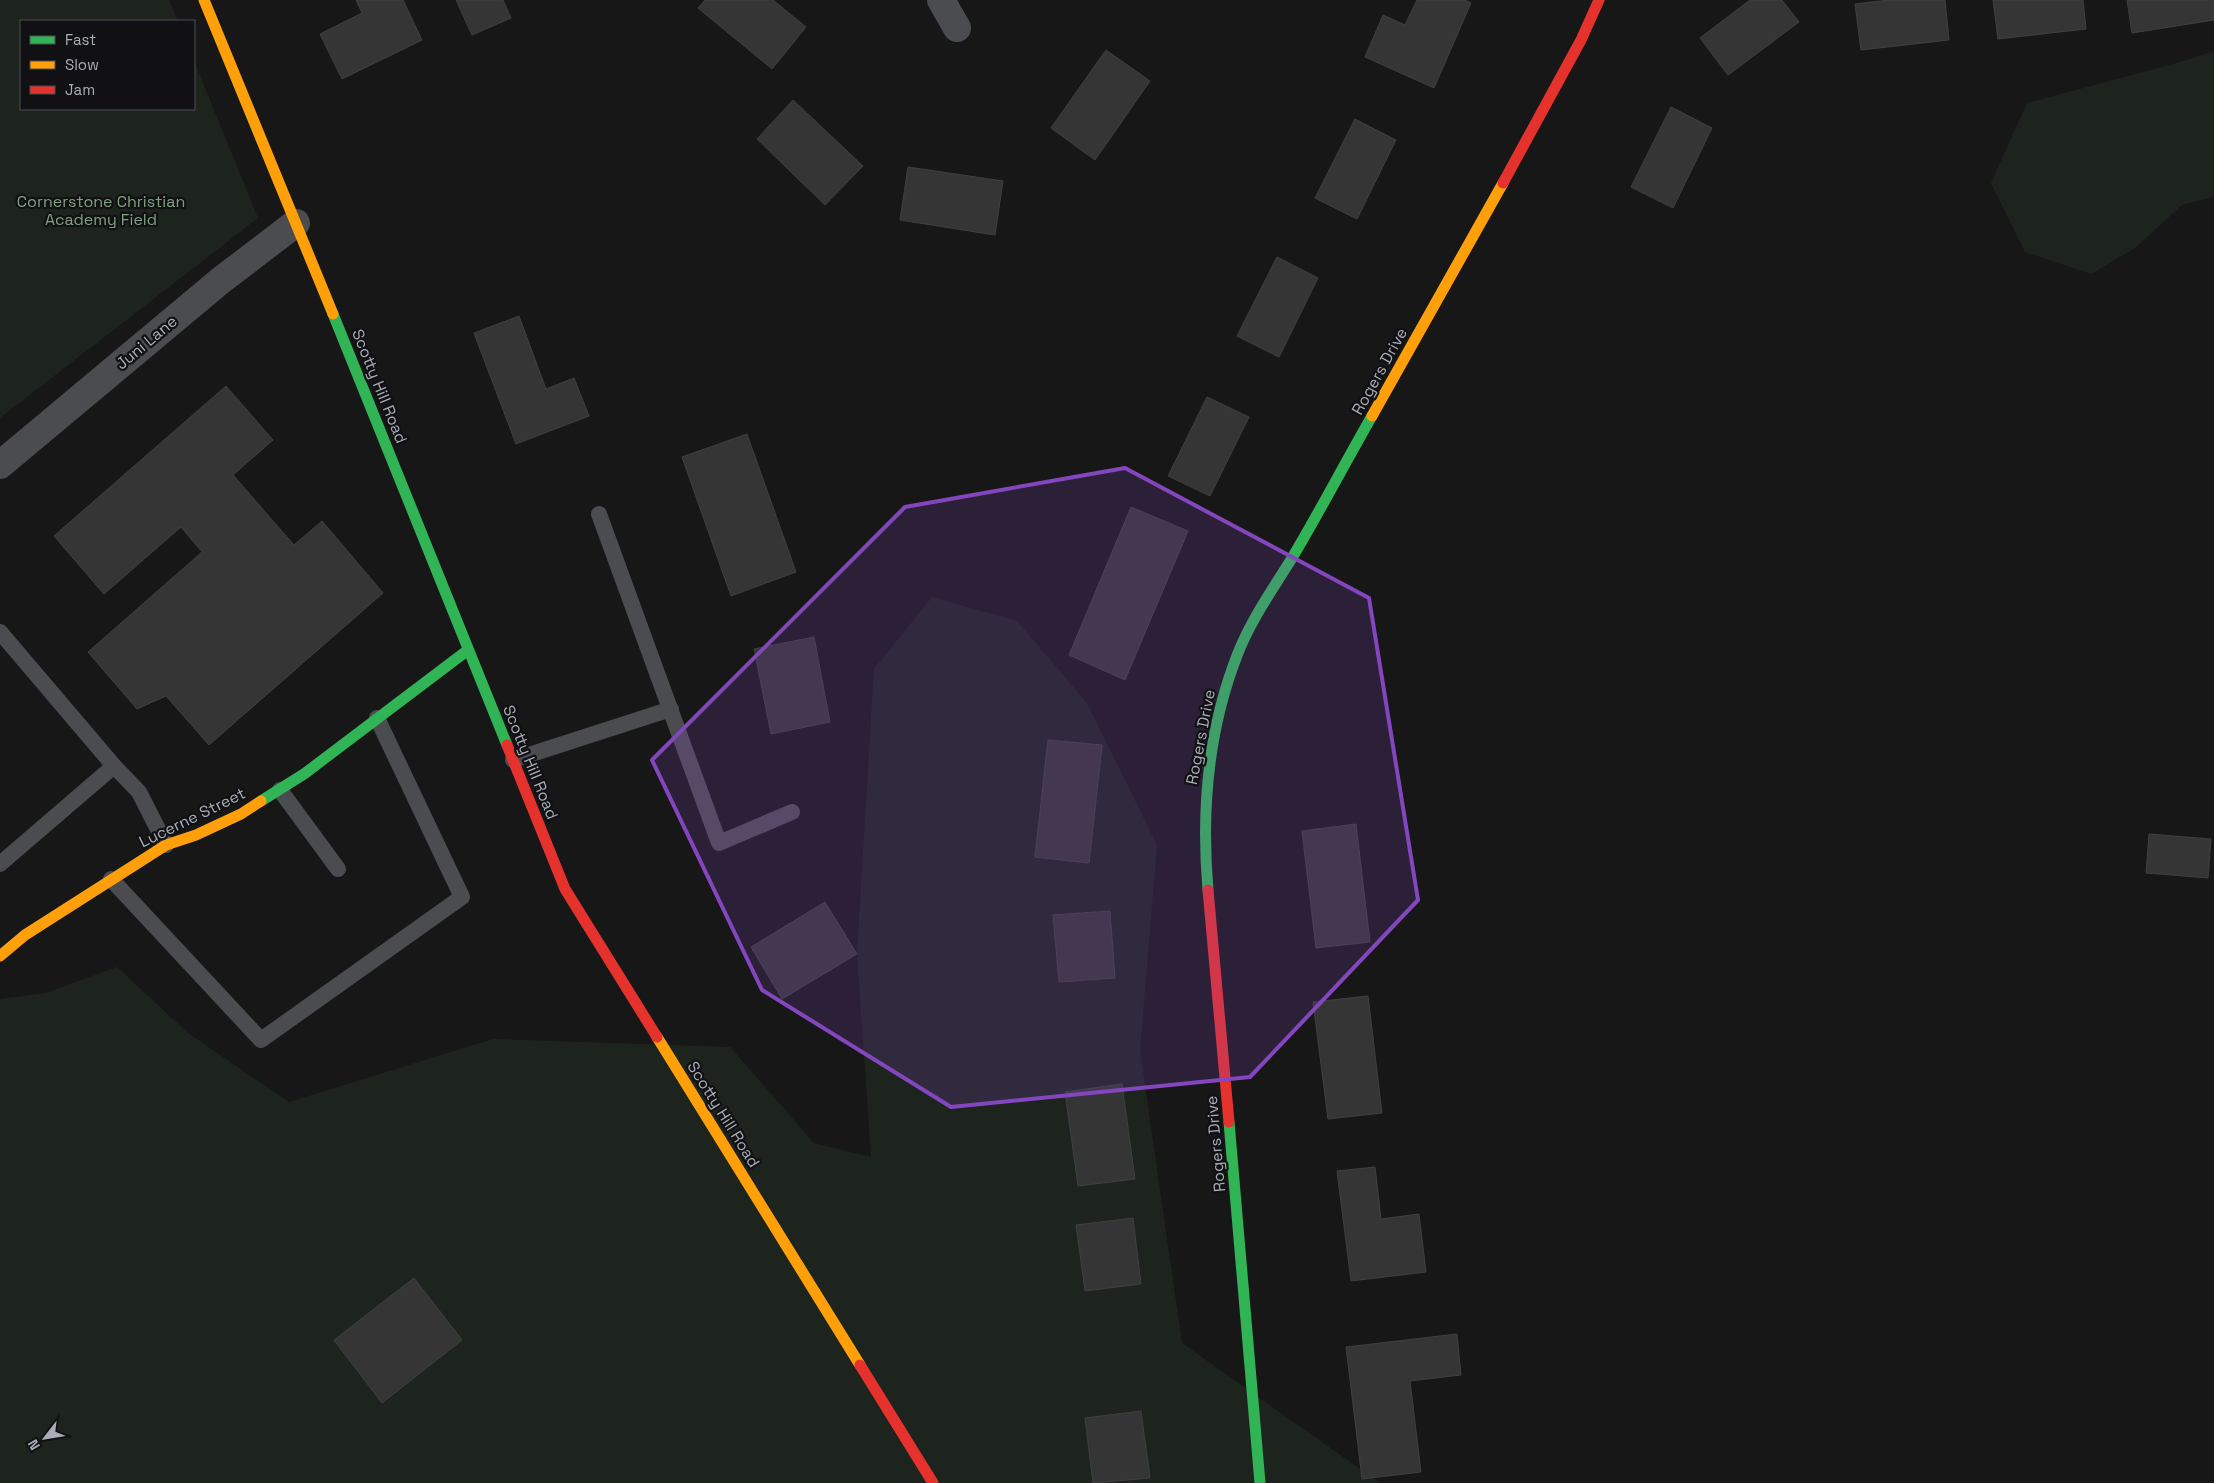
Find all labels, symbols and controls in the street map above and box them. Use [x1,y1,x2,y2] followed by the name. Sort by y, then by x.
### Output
[20,20,195,110] legend
[65,30,96,49] text: Fast
[65,55,99,74] text: Slow
[65,80,95,99] text: Jam
[17,191,185,230] park label: Cornerstone Christian Academy Field
[111,311,181,374] street label: Juni Lane
[1347,324,1412,419] street label: Rogers Drive
[347,326,412,446] street label: Scotty Hill Road
[1181,688,1220,786] street label: Rogers Drive
[498,702,563,822] street label: Scotty Hill Road
[136,783,249,852] street label: Lucerne Street
[683,1057,765,1171] street label: Scotty Hill Road
[1201,1095,1230,1193] street label: Rogers Drive
[20,1413,70,1463] north arrow
[24,1436,44,1453] text: N

